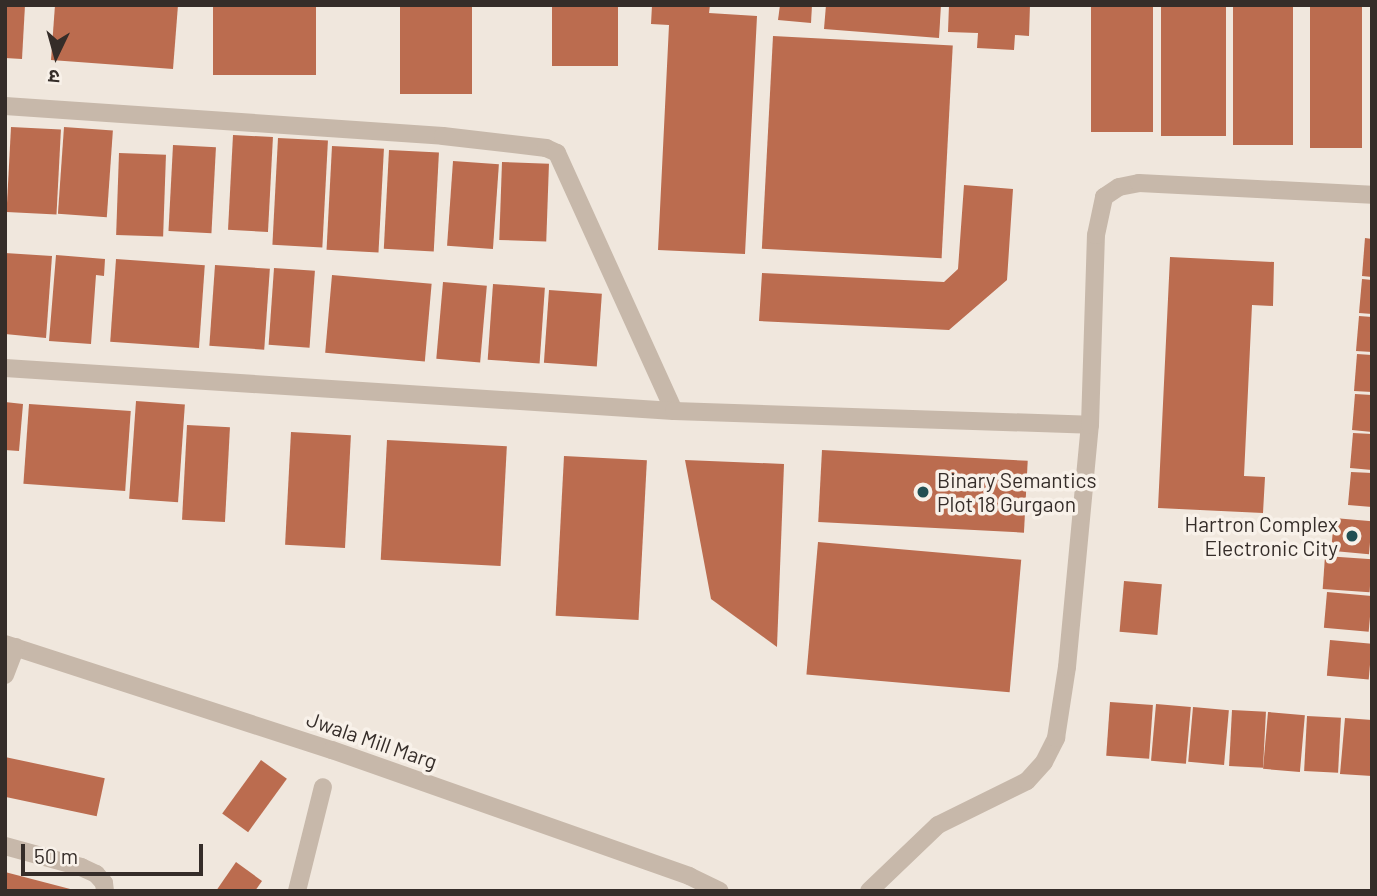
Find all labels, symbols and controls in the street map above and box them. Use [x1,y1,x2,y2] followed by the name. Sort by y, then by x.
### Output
[21,21,91,91] north arrow
[48,65,61,89] text: उ
[937,467,1097,517] place label: Binary Semantics Plot 18 Gurgaon
[915,484,931,500] marker: Binary Semantics Plot 18 Gurgaon
[1185,511,1338,561] place label: Hartron Complex Electronic City
[1344,528,1360,544] marker: Hartron Complex Electronic City
[304,706,440,774] street label: Jwala Mill Marg
[24,830,206,874] scale bar
[34,843,78,868] text: 50 m

